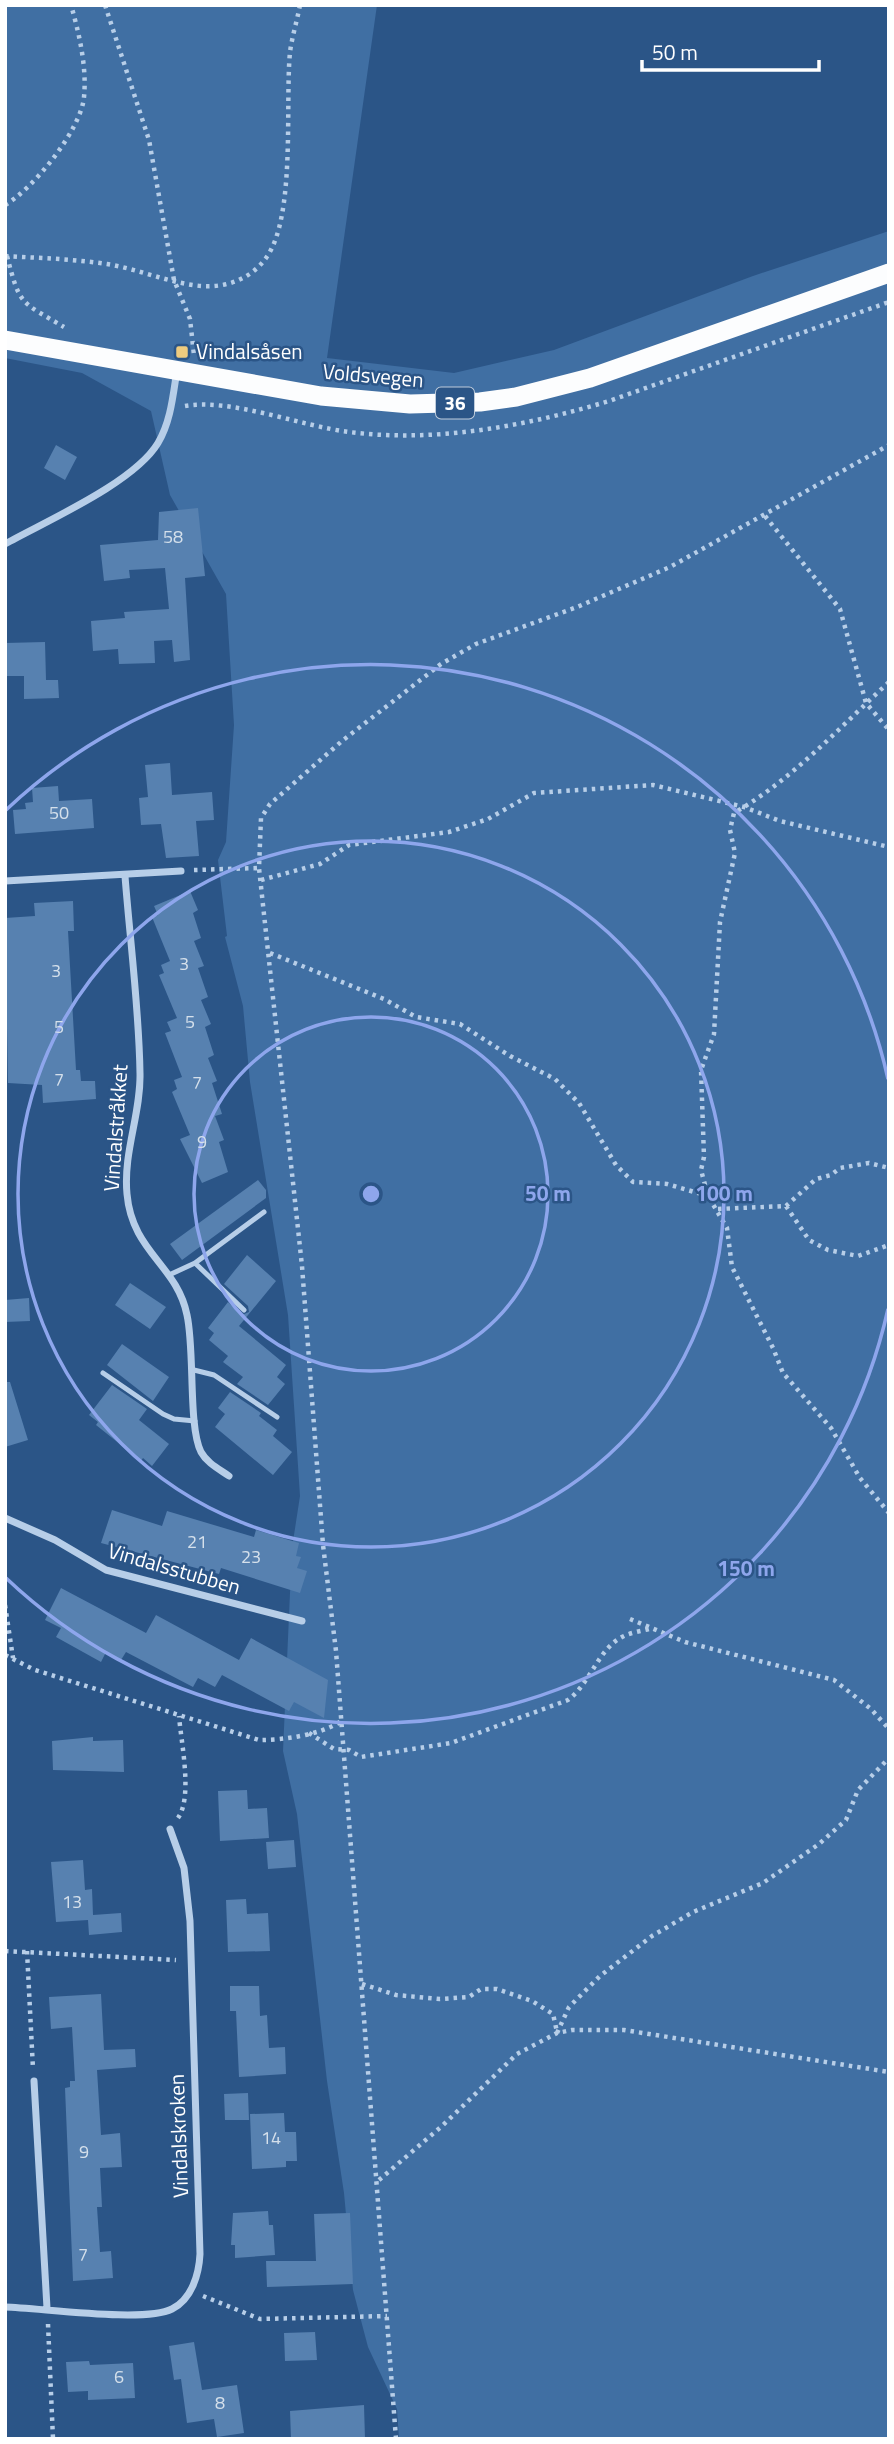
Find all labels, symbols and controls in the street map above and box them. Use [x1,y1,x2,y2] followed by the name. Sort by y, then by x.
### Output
[642,28,819,72] scale bar
[652,36,698,68] text: 50 m
[196,335,303,367] place label: Vindalsåsen
[174,344,190,360] marker: Vindalsåsen
[321,355,425,395] street label: Voldsvegen
[436,388,474,418] road number: 36
[163,523,183,550] house number: 58
[49,799,69,826] house number: 50
[179,950,189,977] house number: 3
[51,957,61,984] house number: 3
[185,1008,195,1035] house number: 5
[54,1013,64,1040] house number: 5
[95,1063,135,1193] street label: Vindalstråkket
[54,1066,64,1093] house number: 7
[192,1069,202,1096] house number: 7
[197,1128,207,1155] house number: 9
[525,1177,571,1209] text: 50 m
[695,1177,753,1209] text: 100 m
[359,1182,383,1206] centre of rings
[187,1528,207,1555] house number: 21
[104,1534,244,1602] street label: Vindalsstubben
[241,1543,261,1570] house number: 23
[717,1552,775,1584] text: 150 m
[62,1888,82,1915] house number: 13
[160,2073,196,2199] street label: Vindalskroken
[261,2124,281,2151] house number: 14
[79,2138,89,2165] house number: 9
[78,2241,88,2268] house number: 7
[114,2363,124,2390] house number: 6
[215,2389,225,2416] house number: 8

